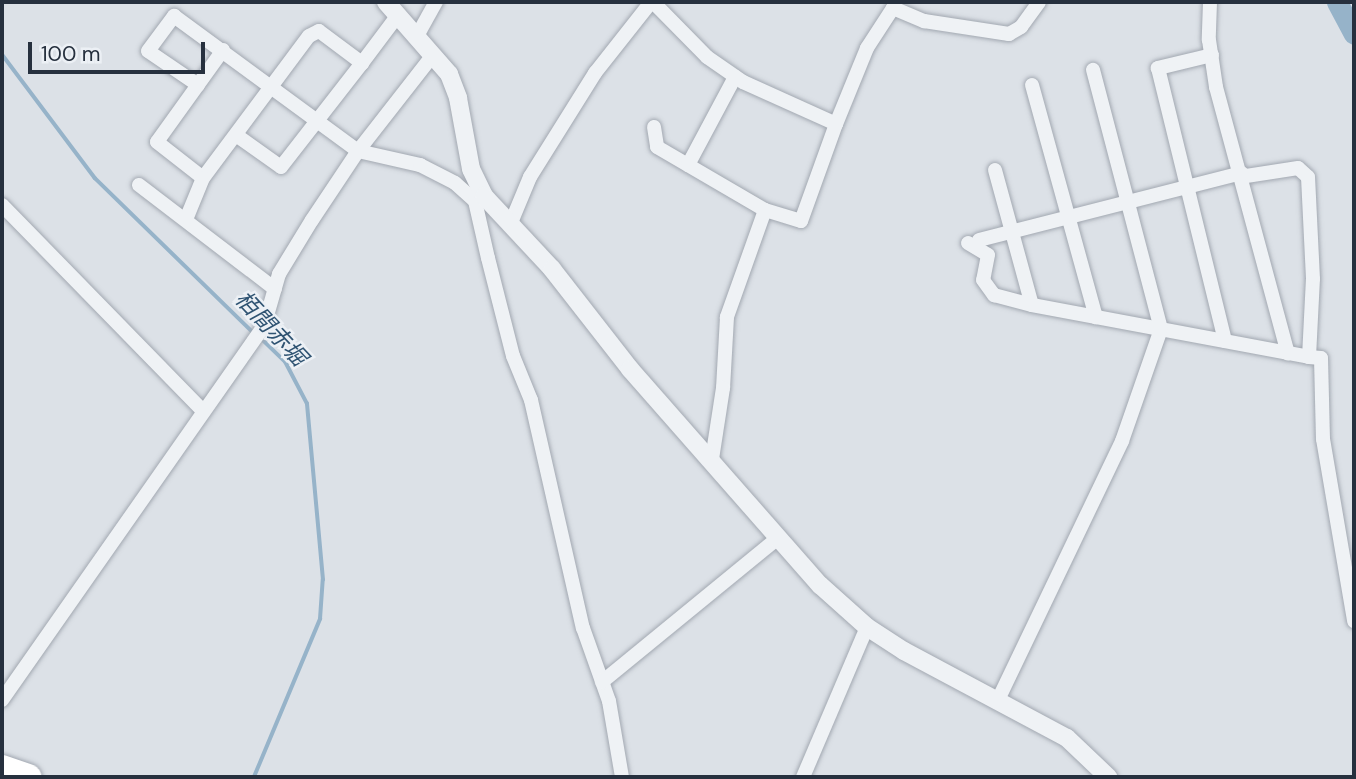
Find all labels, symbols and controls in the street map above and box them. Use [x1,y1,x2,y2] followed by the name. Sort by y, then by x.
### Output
[32,28,208,72] scale bar
[41,40,101,68] text: 100 m
[230,285,312,371] water label: 栢間赤堀

